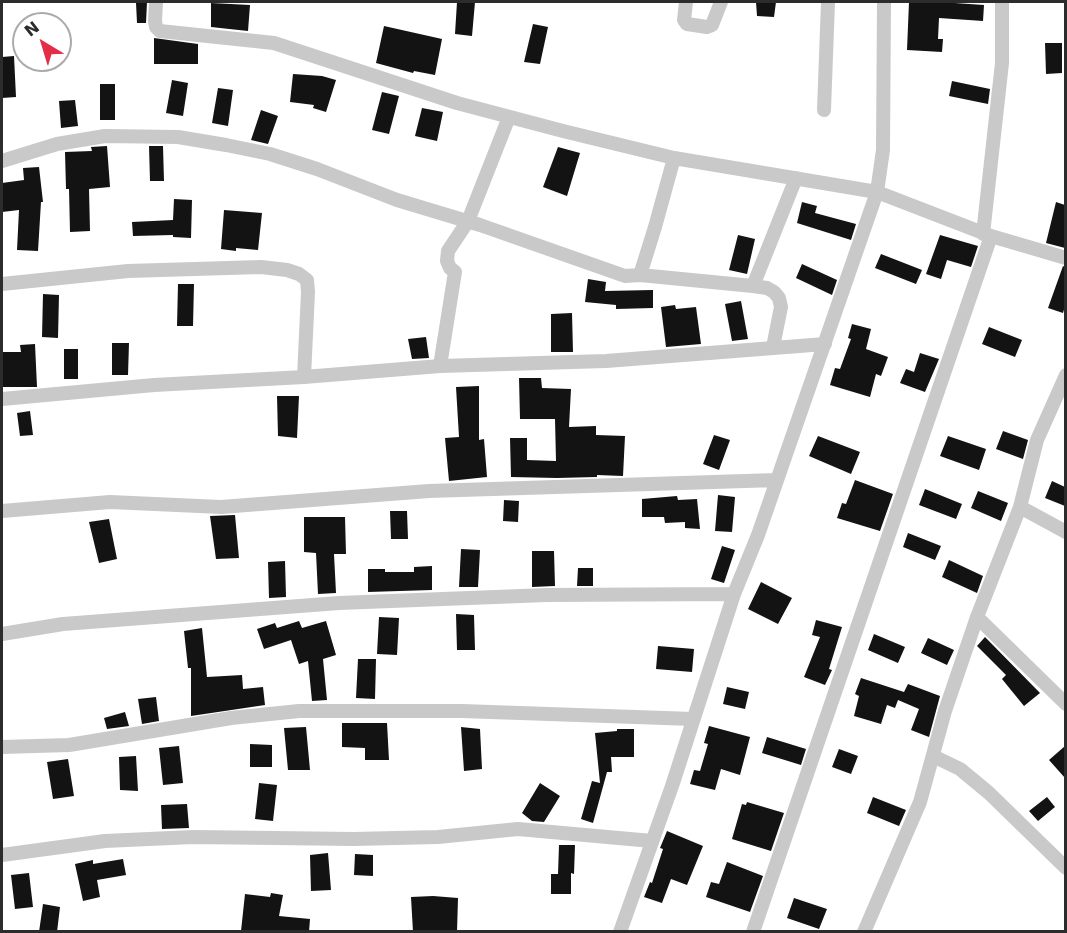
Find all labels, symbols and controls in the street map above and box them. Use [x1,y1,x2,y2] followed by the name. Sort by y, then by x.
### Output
[12,12,72,72] north arrow
[21,17,43,41] text: N

